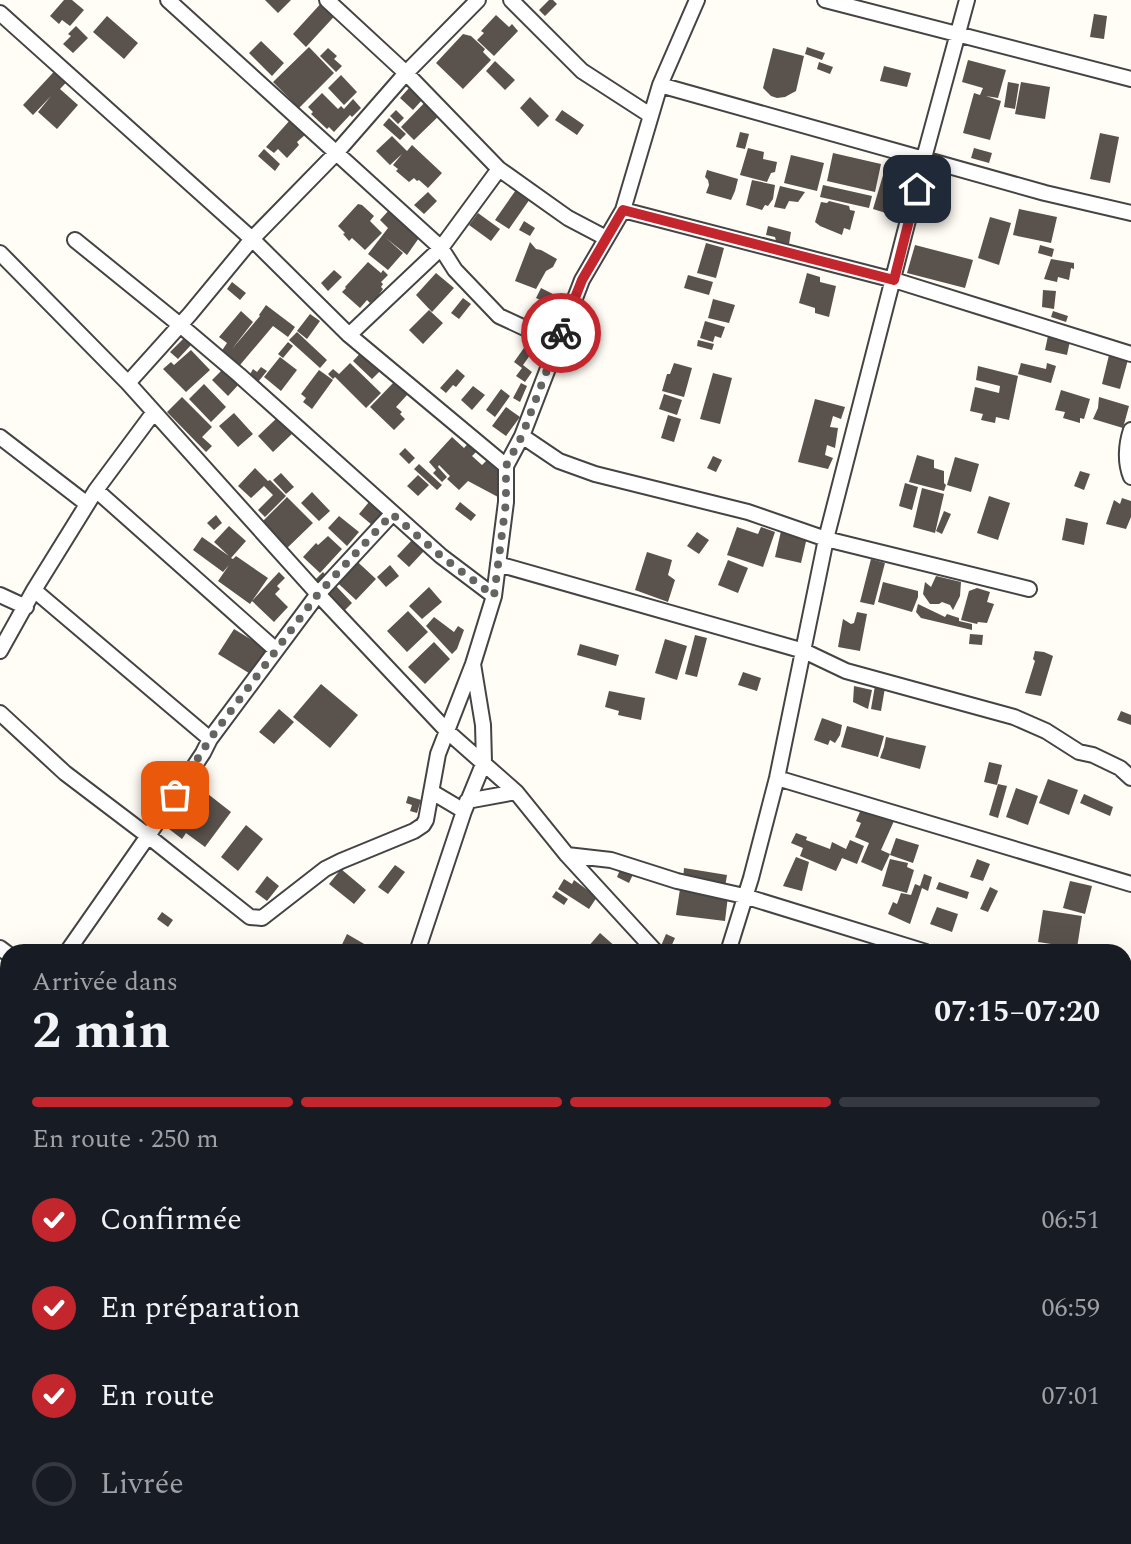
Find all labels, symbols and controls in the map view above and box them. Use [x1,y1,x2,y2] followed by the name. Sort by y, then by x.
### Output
[883,155,951,223] pin
[895,167,939,211] icon: home
[521,293,601,373] courier
[539,311,583,355] icon: bike
[141,761,209,829] pin
[153,773,197,817] icon: bag
[32,962,178,1002] text: Arrivée dans
[934,989,1100,1035] text: 07:15–07:20
[32,992,170,1071] text: 2 min
[32,1119,219,1159] text: En route · 250 m
[100,1197,242,1243] text: Confirmée
[32,1198,76,1242] icon: check
[1041,1200,1100,1240] text: 06:51
[100,1285,300,1331] text: En préparation
[32,1286,76,1330] icon: check
[1041,1288,1100,1328] text: 06:59
[100,1373,215,1419] text: En route
[32,1374,76,1418] icon: check
[1041,1376,1100,1416] text: 07:01
[100,1461,184,1507] text: Livrée

